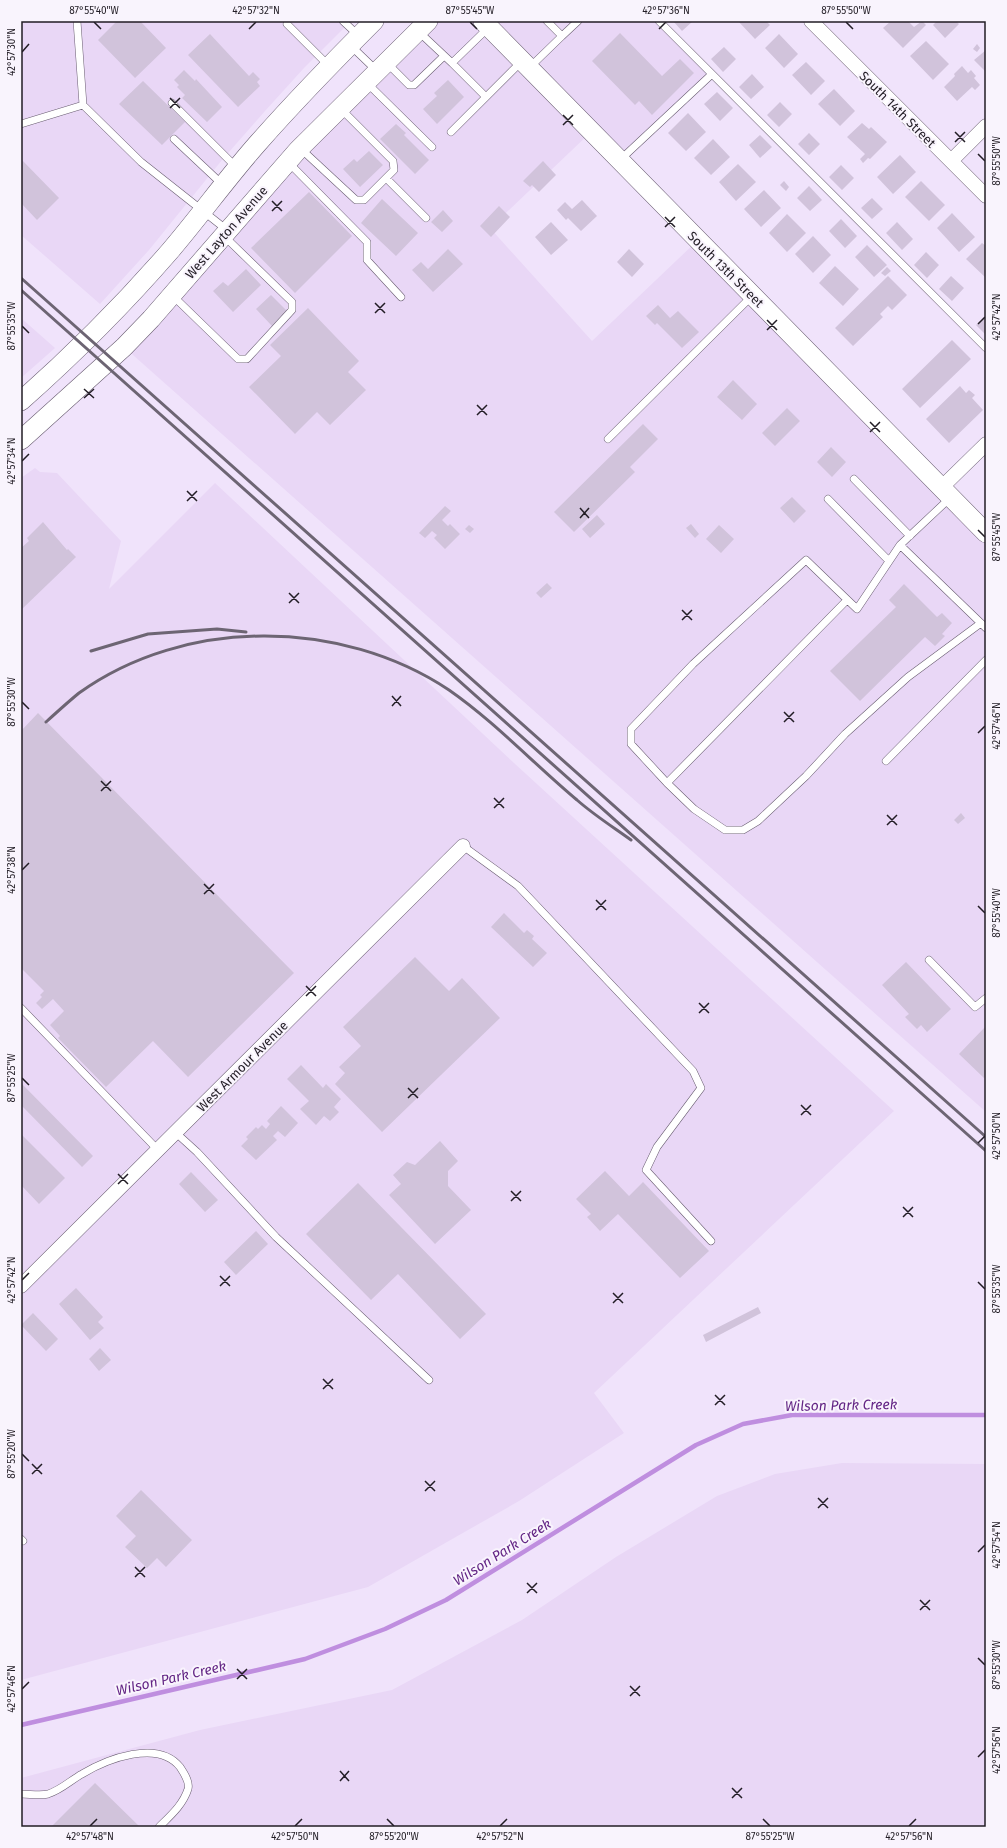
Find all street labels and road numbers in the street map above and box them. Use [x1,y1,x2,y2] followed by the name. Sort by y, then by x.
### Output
[856,68,939,151] street label: South 14th Street
[182,183,271,282] street label: West Layton Avenue
[685,228,767,311] street label: South 13th Street
[194,1018,291,1115] street label: West Armour Avenue

